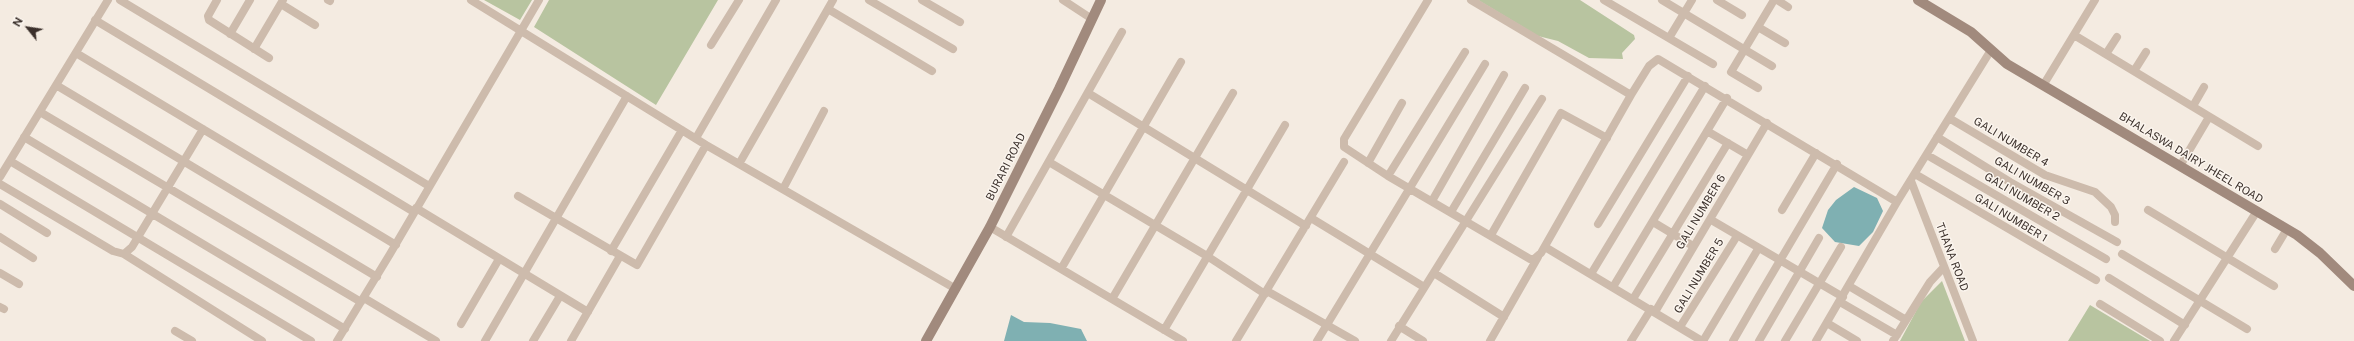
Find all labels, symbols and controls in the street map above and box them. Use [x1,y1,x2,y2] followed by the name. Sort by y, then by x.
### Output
[8,8,48,48] north arrow
[10,15,25,29] text: N
[2117,110,2265,206] street label: BHALASWA DAIRY JHEEL ROAD
[1971,114,2051,170] street label: GALI NUMBER 4
[983,131,1029,203] street label: BURARI ROAD
[1992,154,2072,208] street label: GALI NUMBER 3
[1982,170,2062,224] street label: GALI NUMBER 2
[1673,172,1729,252] street label: GALI NUMBER 6
[1972,191,2050,245] street label: GALI NUMBER 1
[1933,221,1971,293] street label: THANA ROAD
[1671,236,1727,316] street label: GALI NUMBER 5

